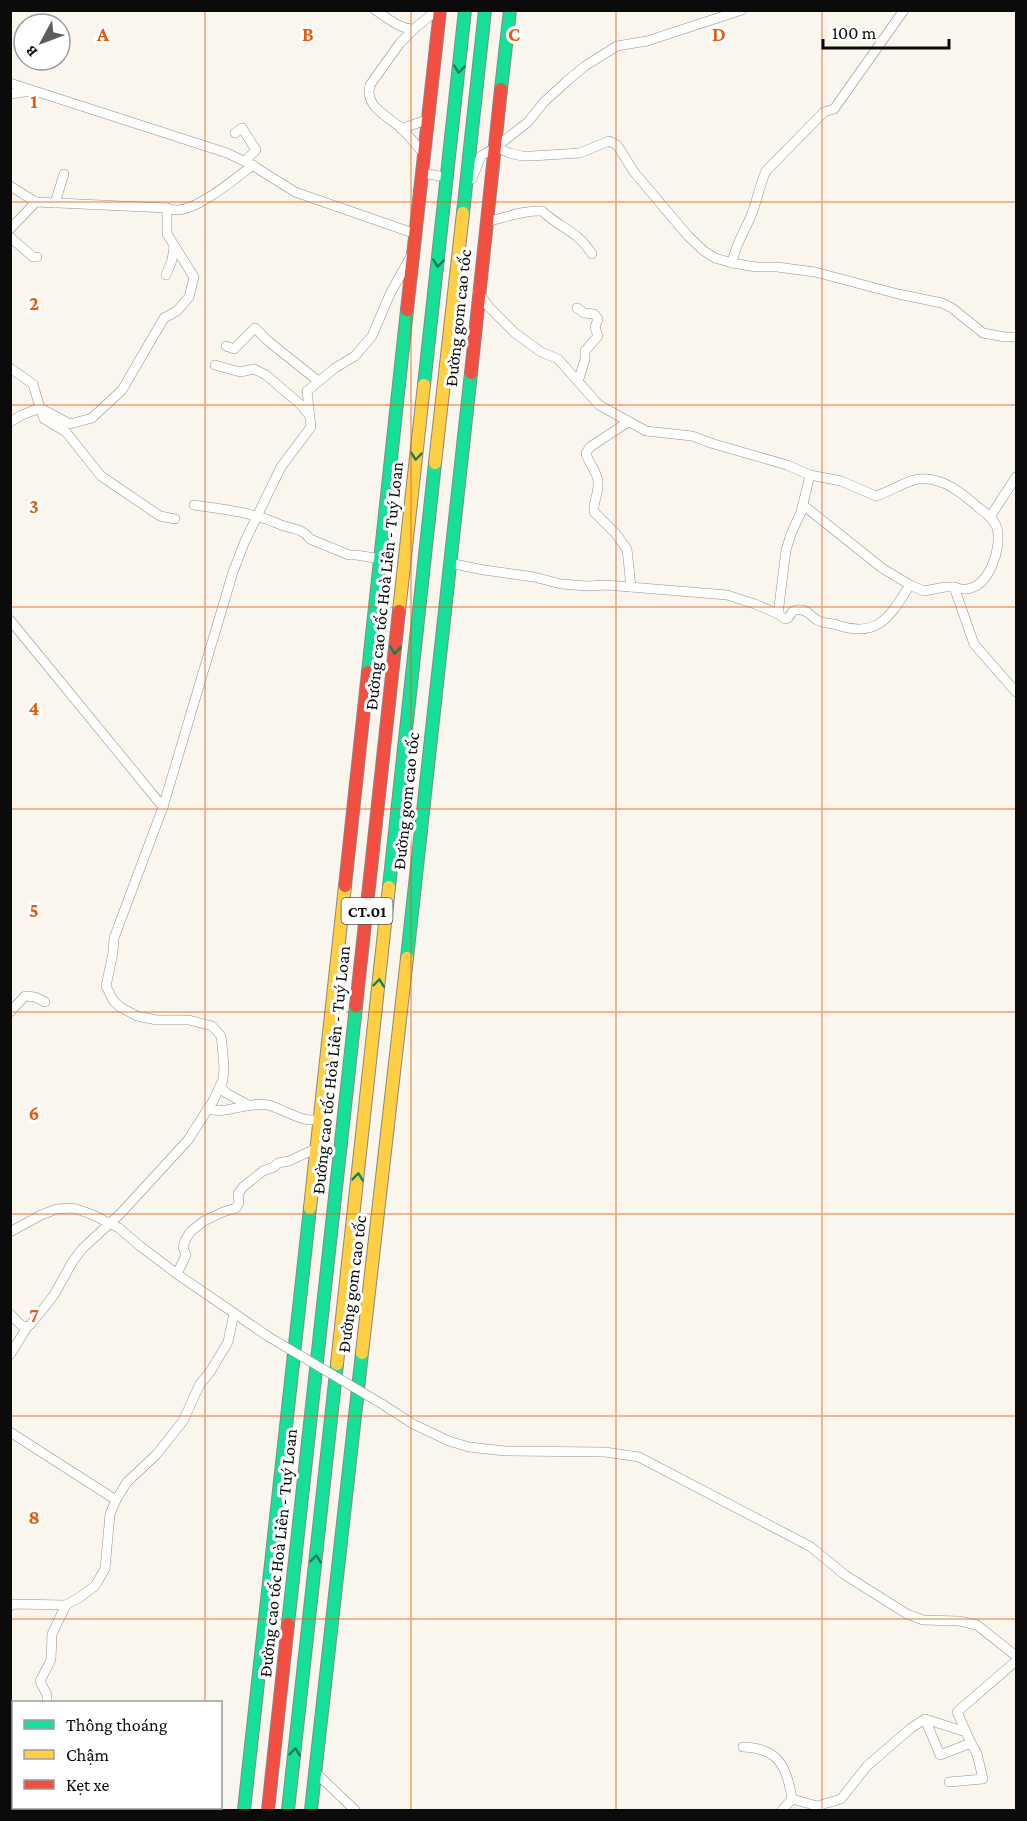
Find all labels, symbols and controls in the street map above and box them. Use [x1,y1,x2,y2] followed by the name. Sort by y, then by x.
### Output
[12,12,72,72] north arrow
[823,12,949,50] scale bar
[96,23,110,45] text: A
[302,23,314,45] text: B
[508,23,520,45] text: C
[712,23,726,45] text: D
[832,23,877,43] text: 100 m
[22,42,41,61] text: B
[453,64,466,73] one-way arrow
[30,90,38,112] text: 1
[441,248,475,388] street label: Đường gom cao tốc
[432,258,445,267] one-way arrow
[29,292,39,314] text: 2
[411,452,423,461] one-way arrow
[361,460,407,711] street label: Đường cao tốc Hoà Liên - Tuý Loan
[29,495,39,517] text: 3
[389,646,402,655] one-way arrow
[29,697,40,719] text: 4
[389,731,423,871] street label: Đường gom cao tốc
[342,898,392,924] road number: CT.01
[29,899,39,921] text: 5
[308,944,354,1195] street label: Đường cao tốc Hoà Liên - Tuý Loan
[372,978,385,988] one-way arrow
[29,1102,39,1124] text: 6
[351,1172,364,1181] one-way arrow
[334,1214,370,1354] street label: Đường gom cao tốc
[29,1304,39,1326] text: 7
[255,1427,301,1678] street label: Đường cao tốc Hoà Liên - Tuý Loan
[28,1506,40,1528] text: 8
[309,1554,322,1563] one-way arrow
[12,1701,222,1809] legend
[66,1715,168,1735] text: Thông thoáng
[66,1745,110,1765] text: Chậm
[288,1748,300,1757] one-way arrow
[66,1775,110,1795] text: Kẹt xe

